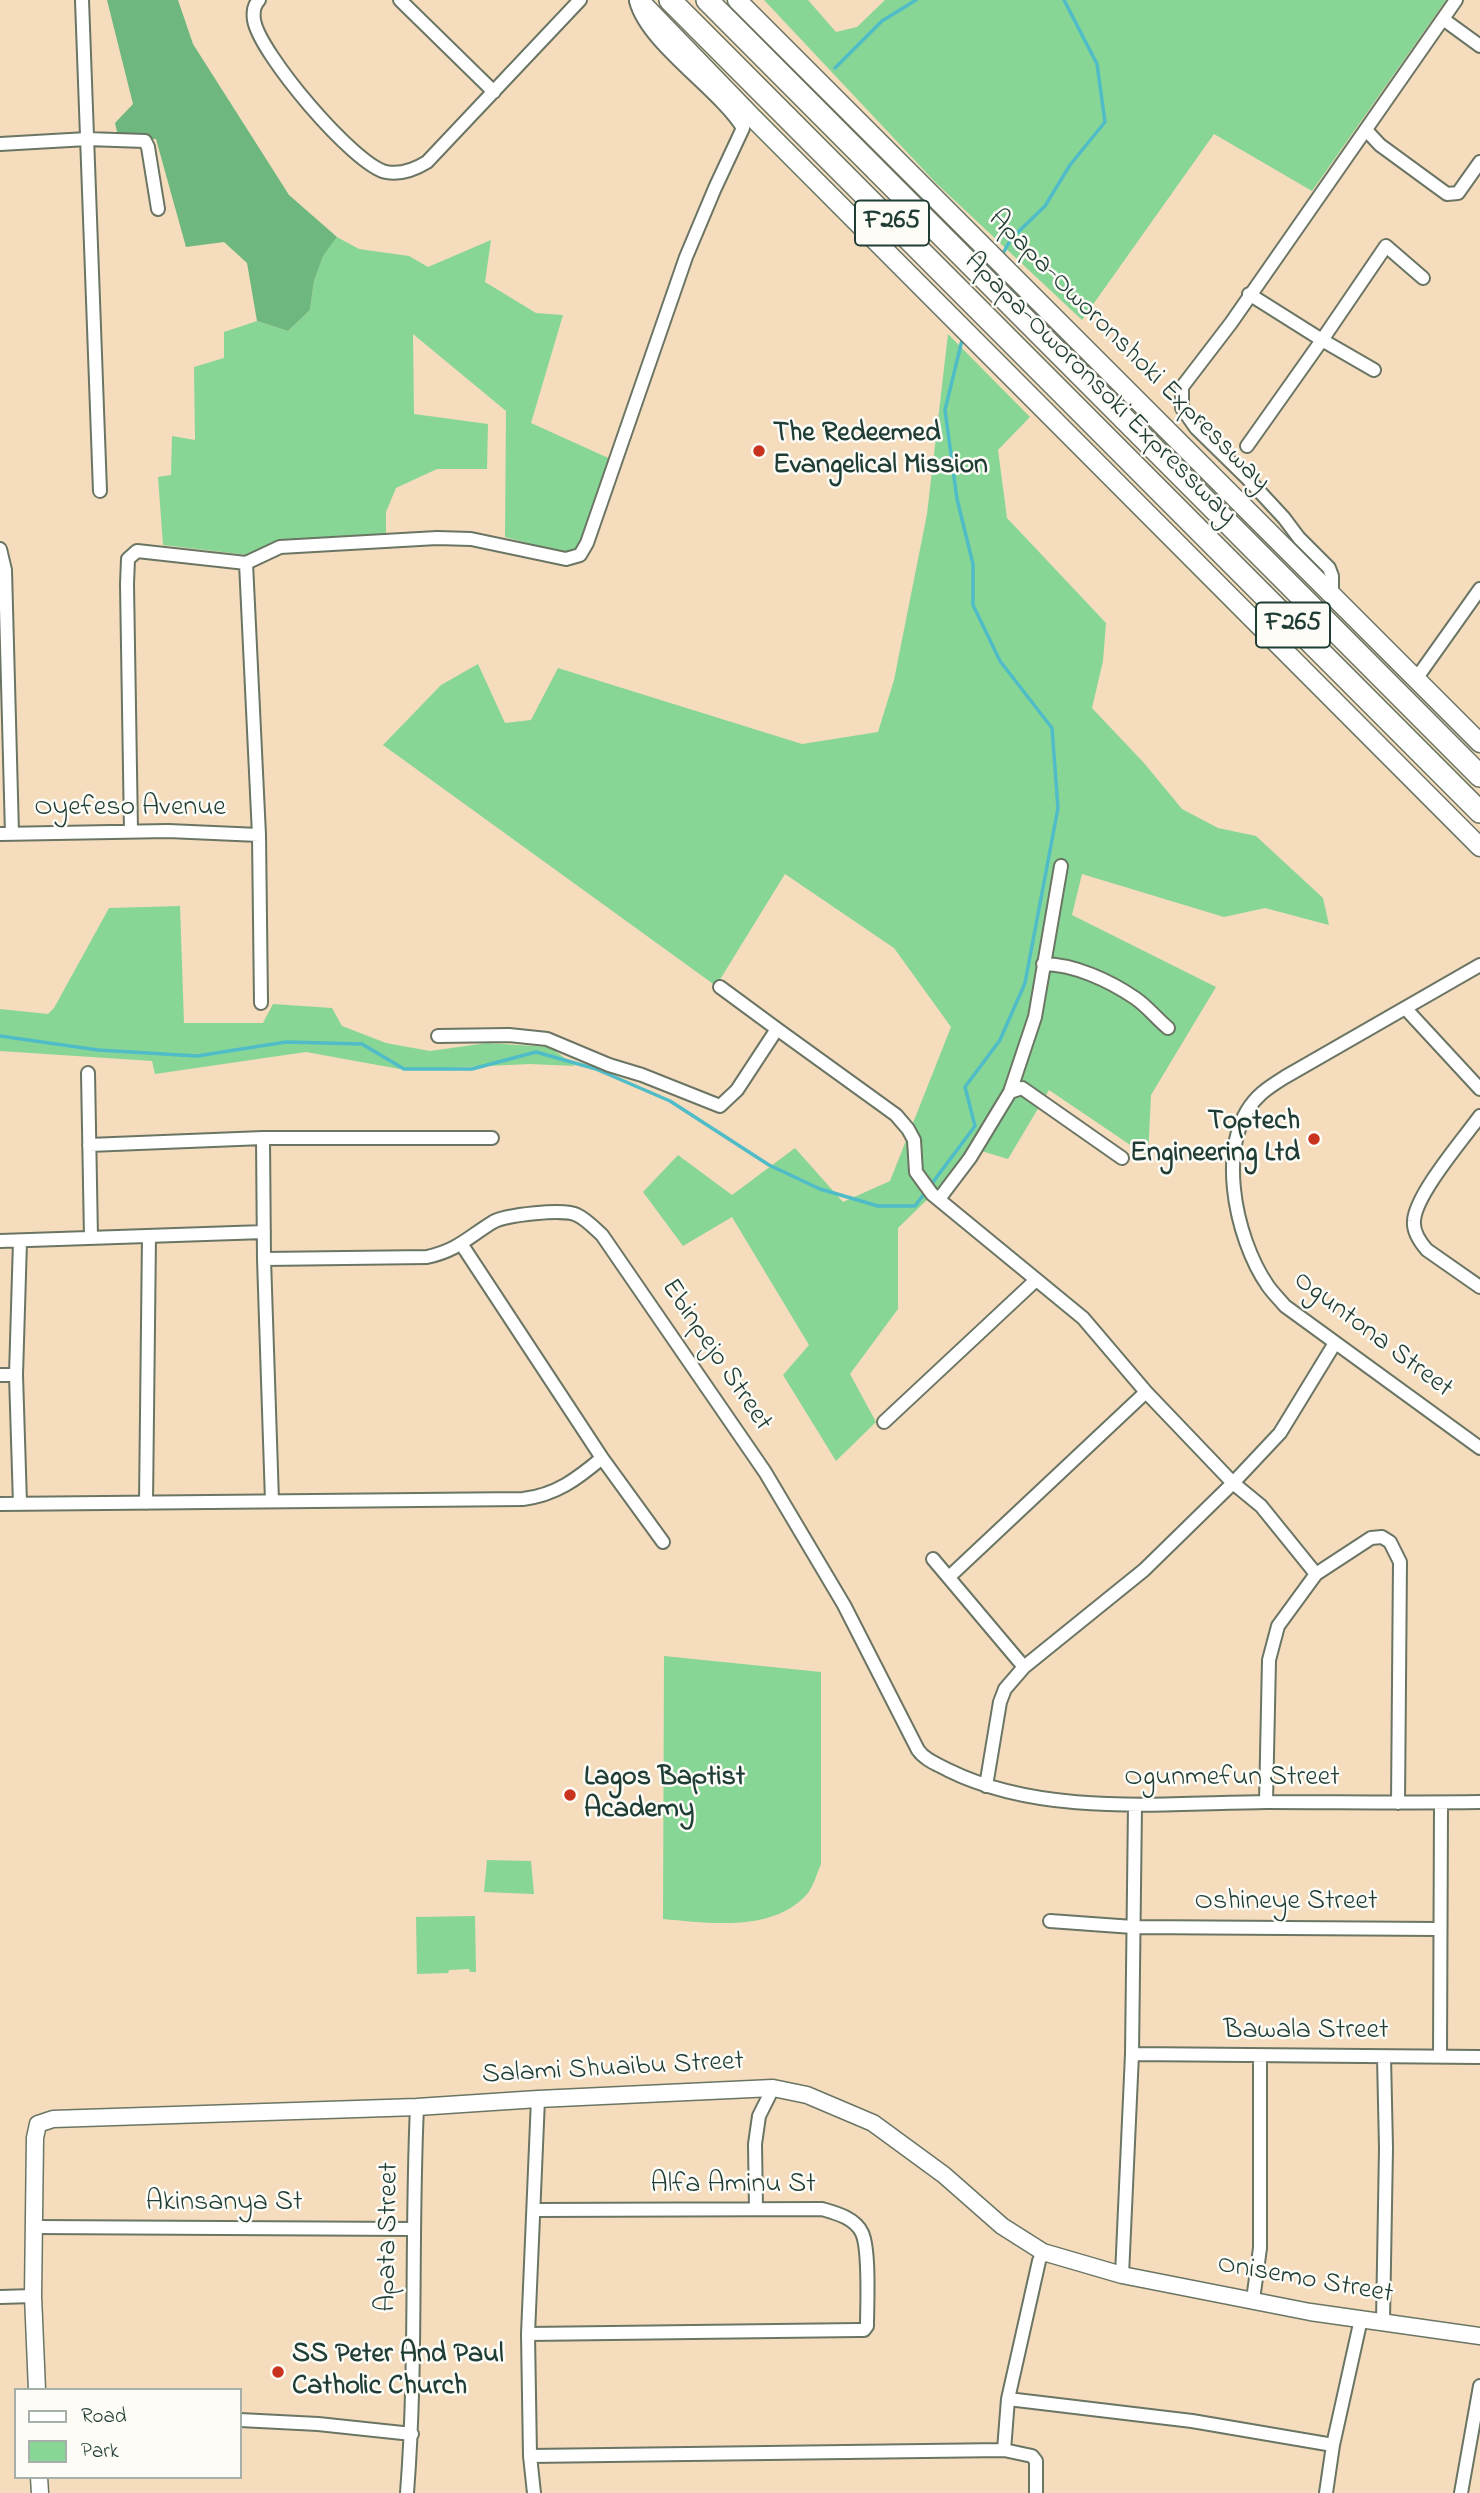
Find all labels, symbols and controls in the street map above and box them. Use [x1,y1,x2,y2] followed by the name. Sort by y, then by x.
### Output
[855,200,929,246] road number: F265
[980,204,1276,500] street label: Apapa-Oworonshoki Expressway
[955,246,1243,534] street label: Apapa-Oworonsoki Expressway
[773,418,988,484] place label: The Redeemed Evangelical Mission
[751,443,767,459] marker: The Redeemed Evangelical Mission
[1256,603,1330,648] road number: F265
[34,792,226,826] street label: Oyefeso Avenue
[1130,1106,1300,1172] place label: Toptech Engineering Ltd
[1306,1131,1322,1147] marker: Toptech Engineering Ltd
[1286,1265,1458,1407] street label: Oguntona Street
[652,1274,778,1438] street label: Ebinpejo Street
[584,1762,745,1828] place label: Lagos Baptist Academy
[1124,1762,1340,1796] street label: Ogunmefun Street
[562,1787,578,1803] marker: Lagos Baptist Academy
[1194,1886,1378,1920] street label: Oshineye Street
[1224,2015,1388,2049] street label: Bawala Street
[481,2046,745,2094] street label: Salami Shuaibu Street
[372,2162,408,2312] street label: Apata Street
[650,2169,816,2203] street label: Alfa Aminu St
[146,2187,302,2221] street label: Akinsanya St
[1214,2249,1396,2313] street label: Onisemo Street
[292,2339,504,2405] place label: SS Peter And Paul Catholic Church
[270,2364,286,2380] marker: SS Peter And Paul Catholic Church
[14,2388,242,2479] legend
[81,2402,127,2432] text: Road
[81,2437,119,2467] text: Park

